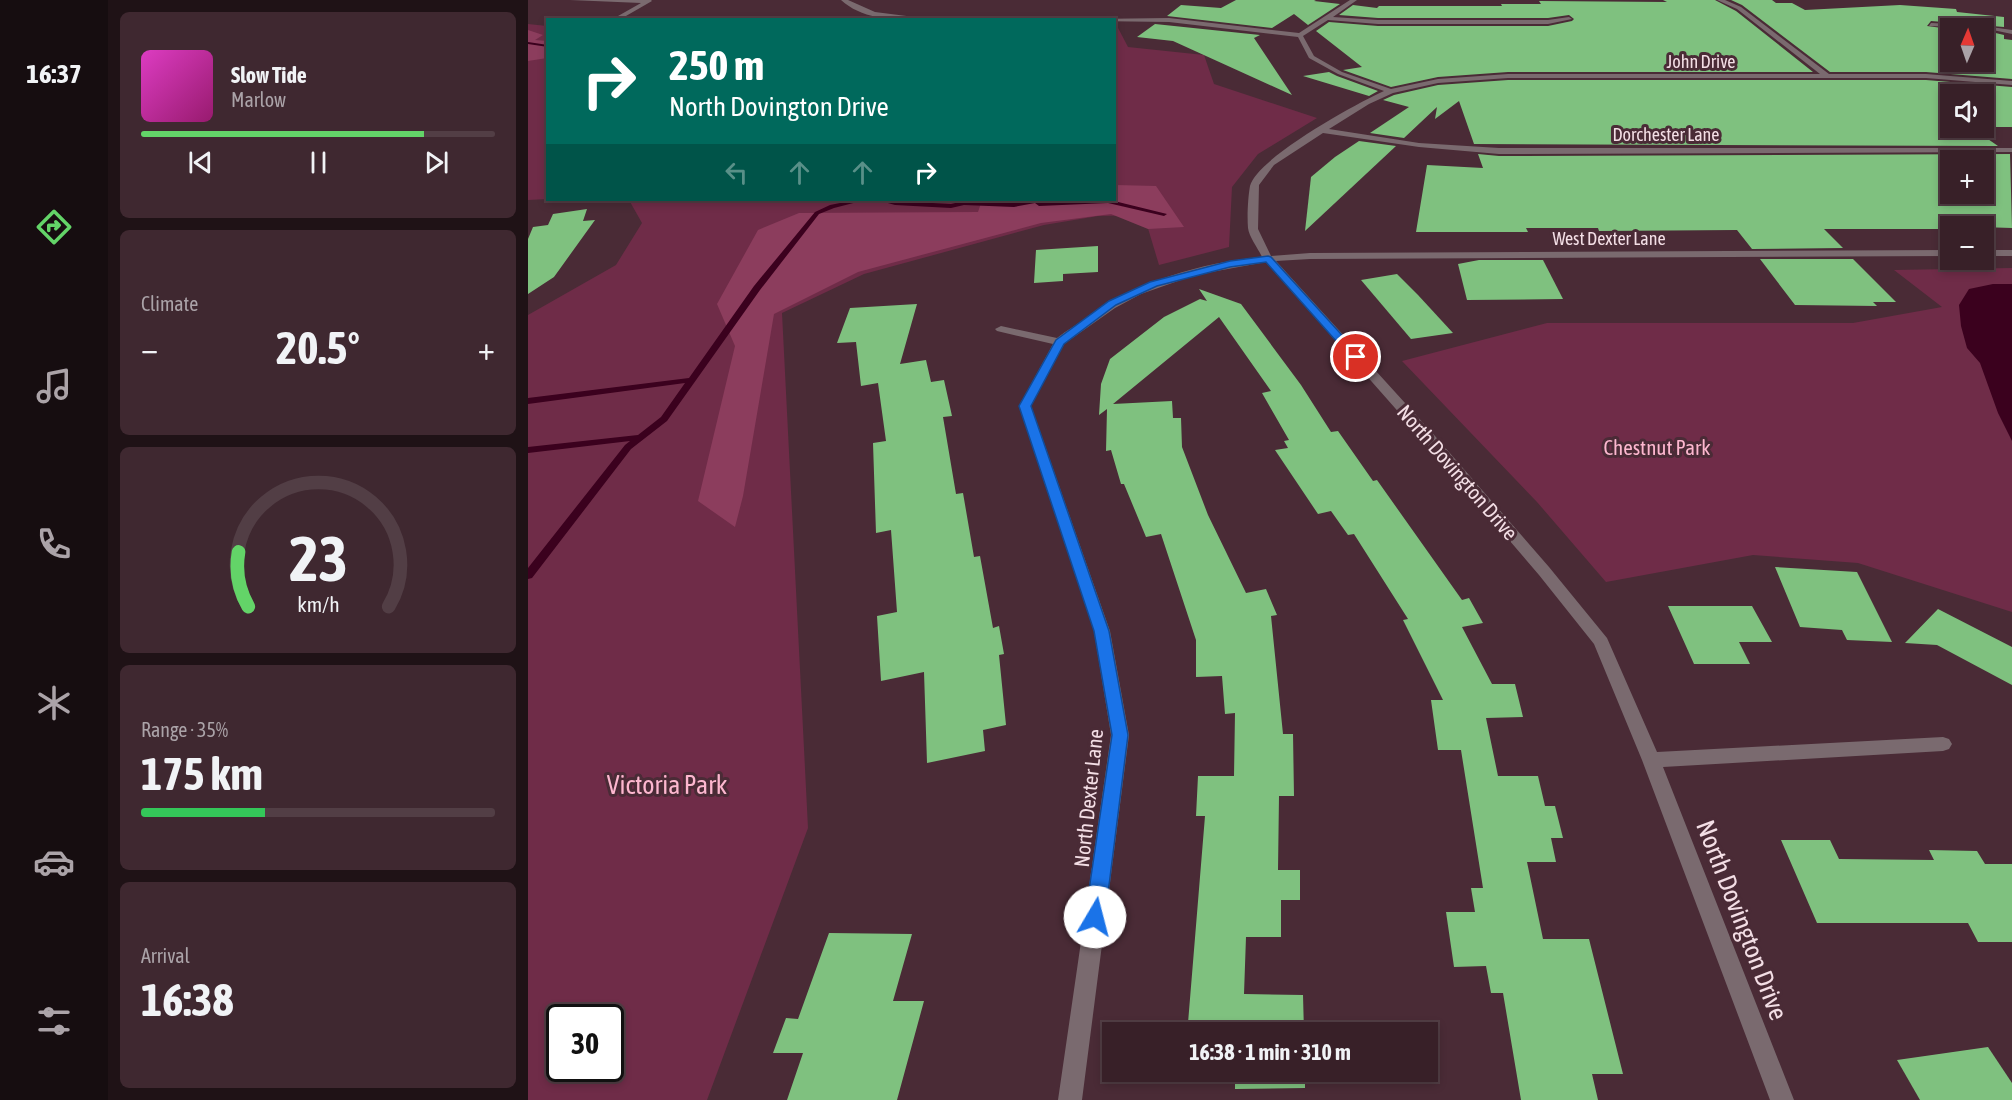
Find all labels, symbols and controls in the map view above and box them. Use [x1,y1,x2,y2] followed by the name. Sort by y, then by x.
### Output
[1940,18,1994,72] north arrow
[1940,18,1994,270] map controls
[669,41,764,89] text: 250 m
[570,42,648,120] icon: right
[1666,51,1736,72] street label: John Drive
[26,58,82,89] text: 16:37
[231,62,307,88] text: Slow Tide
[1940,84,1994,138] button: sound
[231,88,286,111] text: Marlow
[669,91,889,122] text: North Dovington Drive
[1613,124,1719,145] street label: Dorchester Lane
[184,146,217,179] icon: previous
[302,146,335,179] icon: pause
[420,146,453,179] icon: next
[1940,150,1994,204] button: +
[720,156,753,189] icon: left
[783,156,816,189] icon: ahead
[846,156,879,189] icon: ahead
[909,156,942,189] icon: right
[33,206,75,248] icon: directions
[1940,216,1994,270] button: −
[1552,228,1666,249] street label: West Dexter Lane
[141,292,198,315] text: Climate
[276,322,360,374] text: 20.5°
[141,329,158,367] text: −
[478,329,495,367] text: +
[1330,331,1381,382] pin
[1339,340,1372,373] icon: arrive
[33,365,75,407] icon: music
[1393,400,1523,544] street label: North Dovington Drive
[1604,435,1710,459] park label: Chestnut Park
[33,523,75,565] icon: phone
[289,523,347,594] text: 23
[297,592,339,617] text: km/h
[33,682,75,724] icon: climate
[141,718,228,741] text: Range · 35%
[1069,728,1107,868] street label: North Dexter Lane
[141,748,263,800] text: 175 km
[607,770,727,800] park label: Victoria Park
[1690,816,1794,1024] street label: North Dovington Drive
[33,841,75,883] icon: car
[1063,885,1127,949] position arrow
[141,944,190,967] text: Arrival
[141,974,234,1026] text: 16:38
[33,1000,75,1042] icon: filters
[546,1004,624,1082] speed limit sign: 30
[1189,1039,1351,1065] text: 16:38 · 1 min · 310 m

